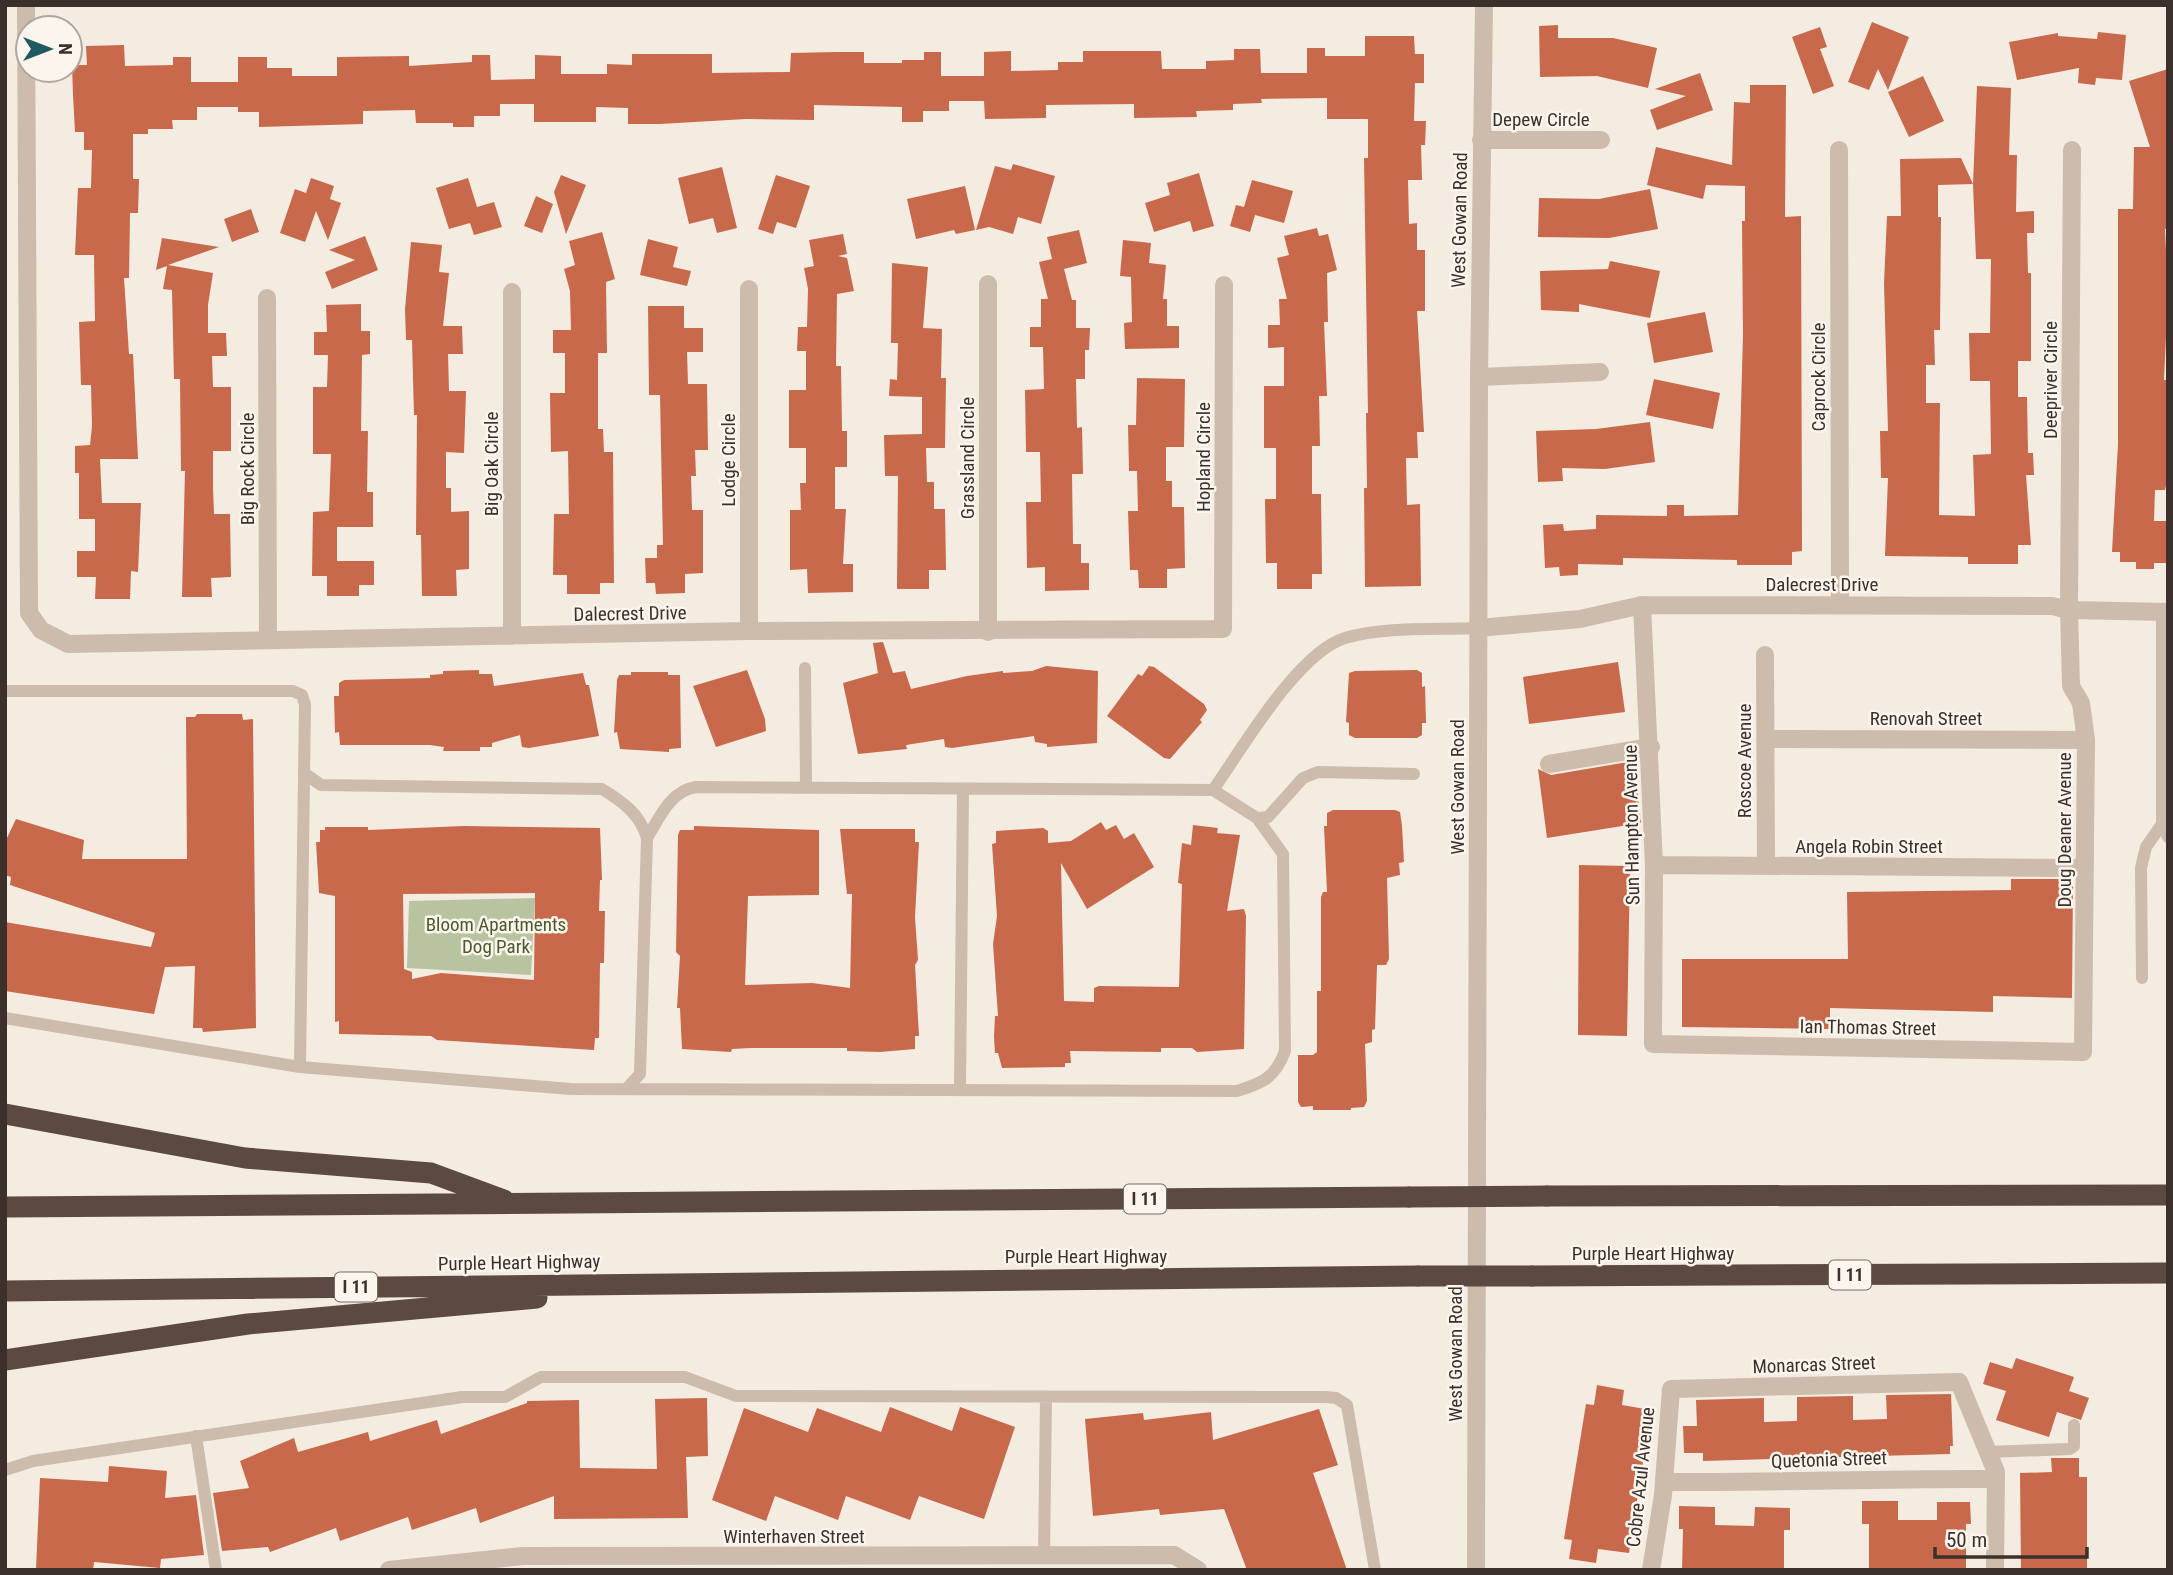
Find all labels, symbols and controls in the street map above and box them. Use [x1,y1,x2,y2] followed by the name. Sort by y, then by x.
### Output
[14,14,84,84] north arrow
[54,43,77,55] text: N
[1492,108,1590,131] street label: Depew Circle
[1447,152,1472,288] street label: West Gowan Road
[2039,321,2062,439] street label: Deepriver Circle
[1807,322,1830,431] street label: Caprock Circle
[956,397,979,519] street label: Grassland Circle
[1192,402,1215,512] street label: Hopland Circle
[480,412,503,516] street label: Big Oak Circle
[236,413,259,525] street label: Big Rock Circle
[717,413,740,507] street label: Lodge Circle
[1765,573,1879,596] street label: Dalecrest Drive
[573,601,687,626] street label: Dalecrest Drive
[1733,704,1756,818] street label: Roscoe Avenue
[1870,707,1982,730] street label: Renovah Street
[1446,719,1469,855] street label: West Gowan Road
[1619,745,1644,905] street label: Sun Hampton Avenue
[2053,752,2076,908] street label: Doug Deaner Avenue
[1795,835,1943,858] street label: Angela Robin Street
[426,913,566,958] park label: Bloom Apartments Dog Park
[1799,1015,1936,1040] street label: Ian Thomas Street
[1124,1184,1166,1214] road number: I 11
[1572,1242,1734,1265] street label: Purple Heart Highway
[1005,1245,1167,1268] street label: Purple Heart Highway
[438,1250,601,1275] street label: Purple Heart Highway
[1829,1260,1871,1290] road number: I 11
[335,1272,377,1302] road number: I 11
[1444,1286,1467,1422] street label: West Gowan Road
[1752,1351,1876,1378] street label: Monarcas Street
[1622,1406,1659,1548] street label: Cobre Azul Avenue
[1771,1446,1887,1473] street label: Quetonia Street
[1935,1516,2087,1560] scale bar
[723,1525,865,1548] street label: Winterhaven Street
[1946,1528,1987,1552] text: 50 m

